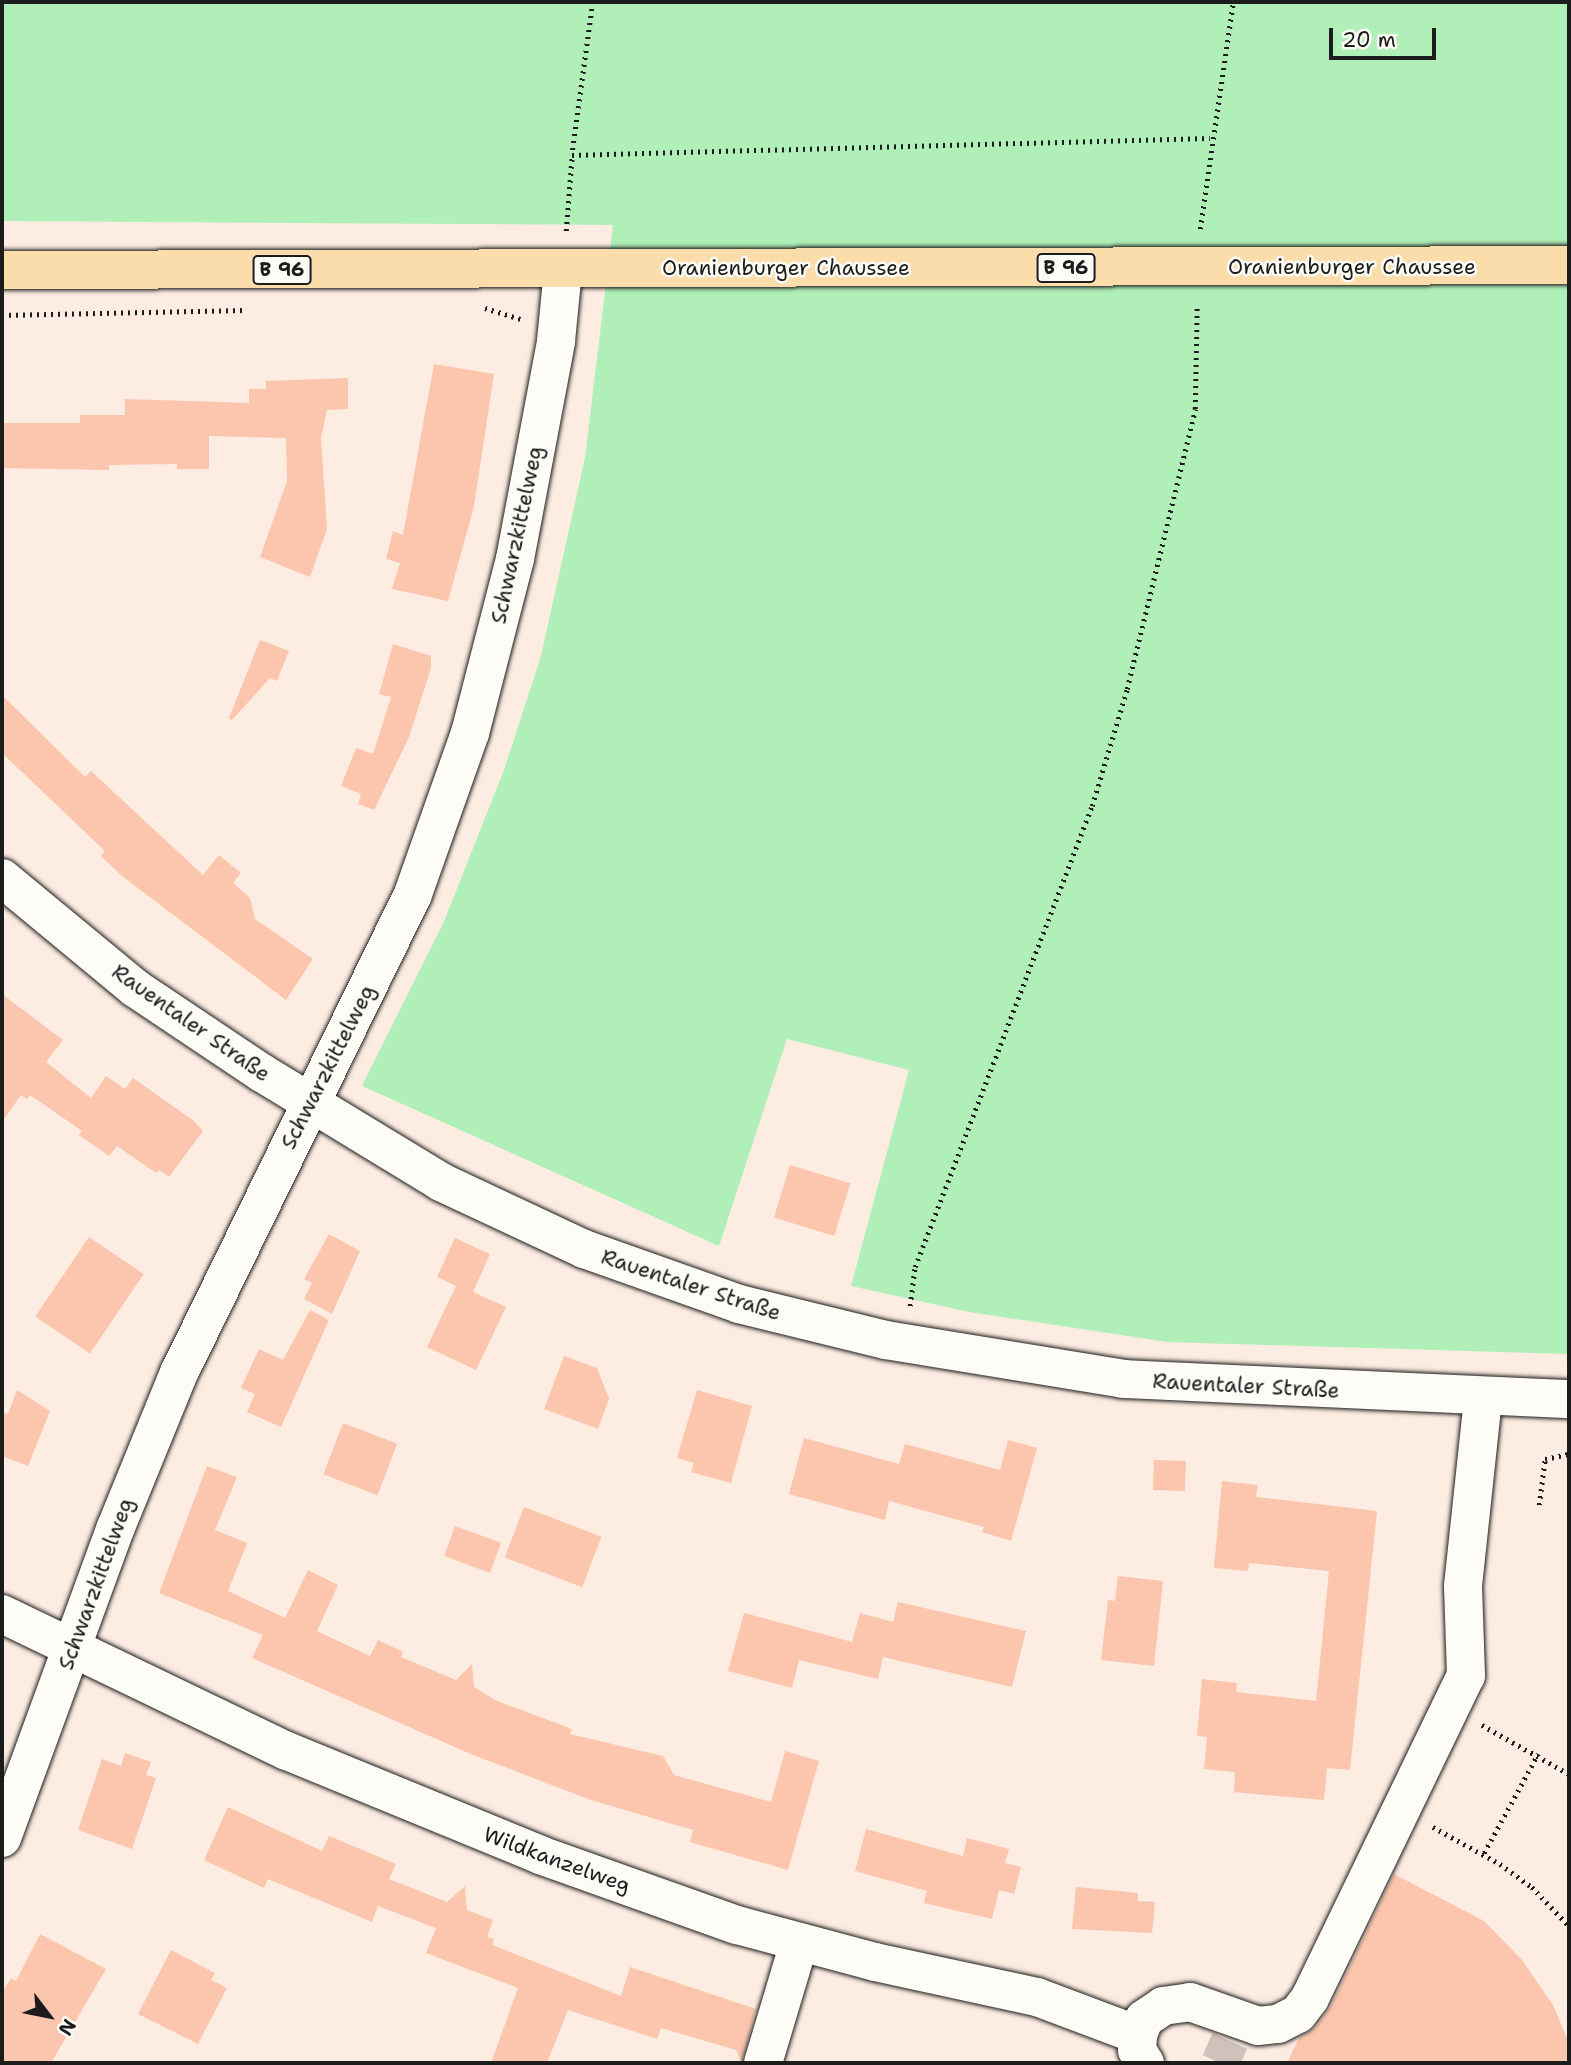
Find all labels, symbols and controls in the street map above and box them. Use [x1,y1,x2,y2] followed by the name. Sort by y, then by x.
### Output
[1333,14,1440,58] scale bar
[1342,26,1396,54] text: 20 m
[1036,252,1096,284] road number: B 96
[252,254,312,286] road number: B 96
[1228,254,1476,280] street label: Oranienburger Chaussee
[662,255,910,281] street label: Oranienburger Chaussee
[486,444,548,626] street label: Schwarzkittelweg
[107,959,275,1087] street label: Rauentaler Straße
[276,981,380,1153] street label: Schwarzkittelweg
[598,1244,784,1326] street label: Rauentaler Straße
[1152,1369,1340,1403] street label: Rauentaler Straße
[53,1495,139,1673] street label: Schwarzkittelweg
[480,1822,634,1898] street label: Wildkanzelweg
[14,1981,84,2051] north arrow
[53,2014,82,2040] text: N

